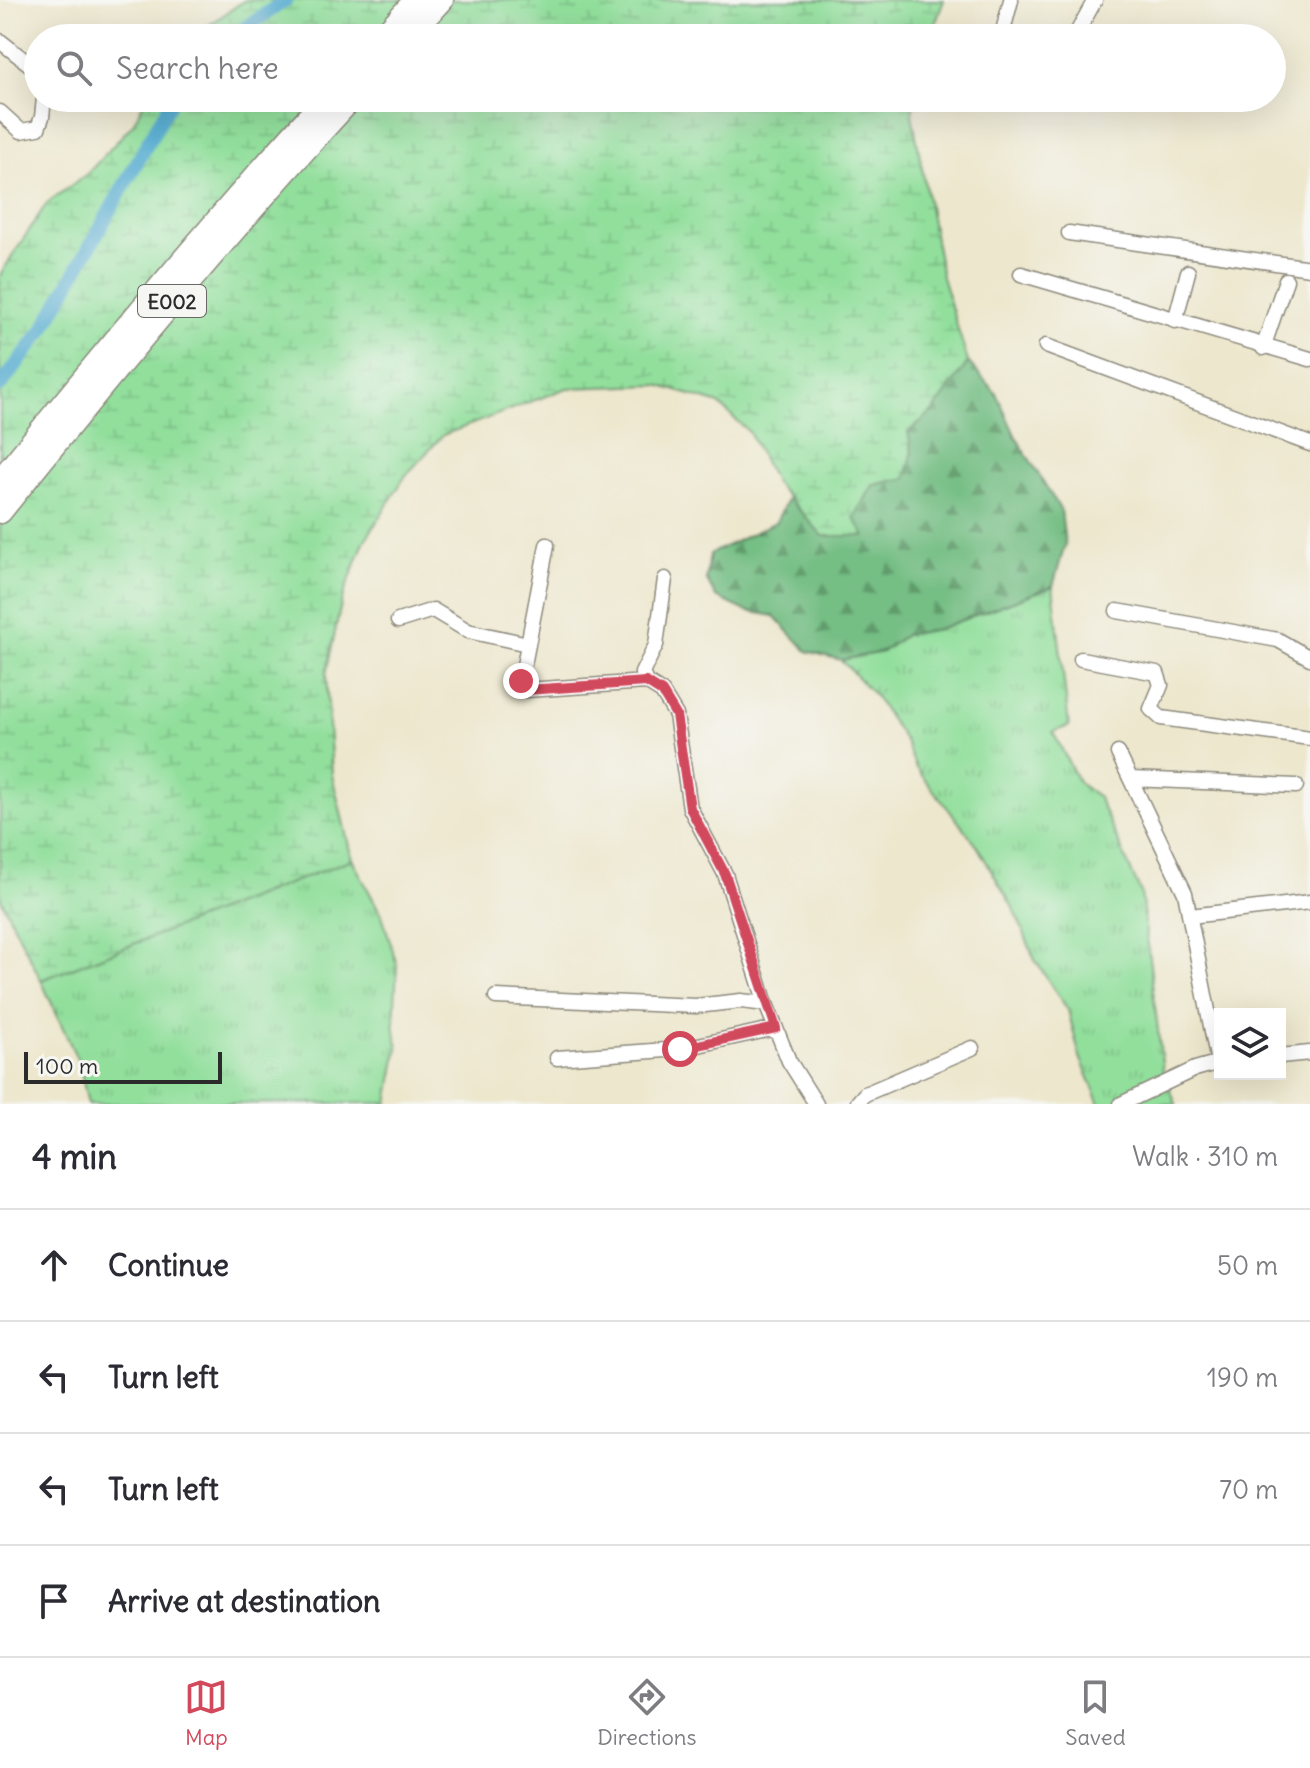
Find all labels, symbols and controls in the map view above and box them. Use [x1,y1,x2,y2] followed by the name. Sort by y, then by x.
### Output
[24,24,1286,112] search box
[52,46,96,90] icon: search
[116,49,279,87] text: Search here
[138,285,206,317] road number: E002
[503,663,539,699] route end
[1214,1008,1286,1080] map controls
[1214,1008,1286,1080] button: layers
[662,1031,698,1067] route start
[24,1048,222,1084] scale bar
[36,1052,98,1080] text: 100 m
[32,1135,117,1178] text: 4 min
[1132,1140,1278,1173] text: Walk · 310 m
[32,1243,76,1287] icon: ahead
[108,1246,229,1284] text: Continue
[1217,1249,1278,1282] text: 50 m
[32,1355,76,1399] icon: left
[108,1358,219,1396] text: Turn left
[1207,1361,1278,1394] text: 190 m
[32,1467,76,1511] icon: left
[108,1470,219,1508] text: Turn left
[1219,1473,1278,1506] text: 70 m
[32,1579,76,1623] icon: arrive
[108,1582,380,1620] text: Arrive at destination
[184,1675,228,1751] tab: Map
[597,1675,697,1751] tab: Directions
[1065,1675,1126,1751] tab: Saved

